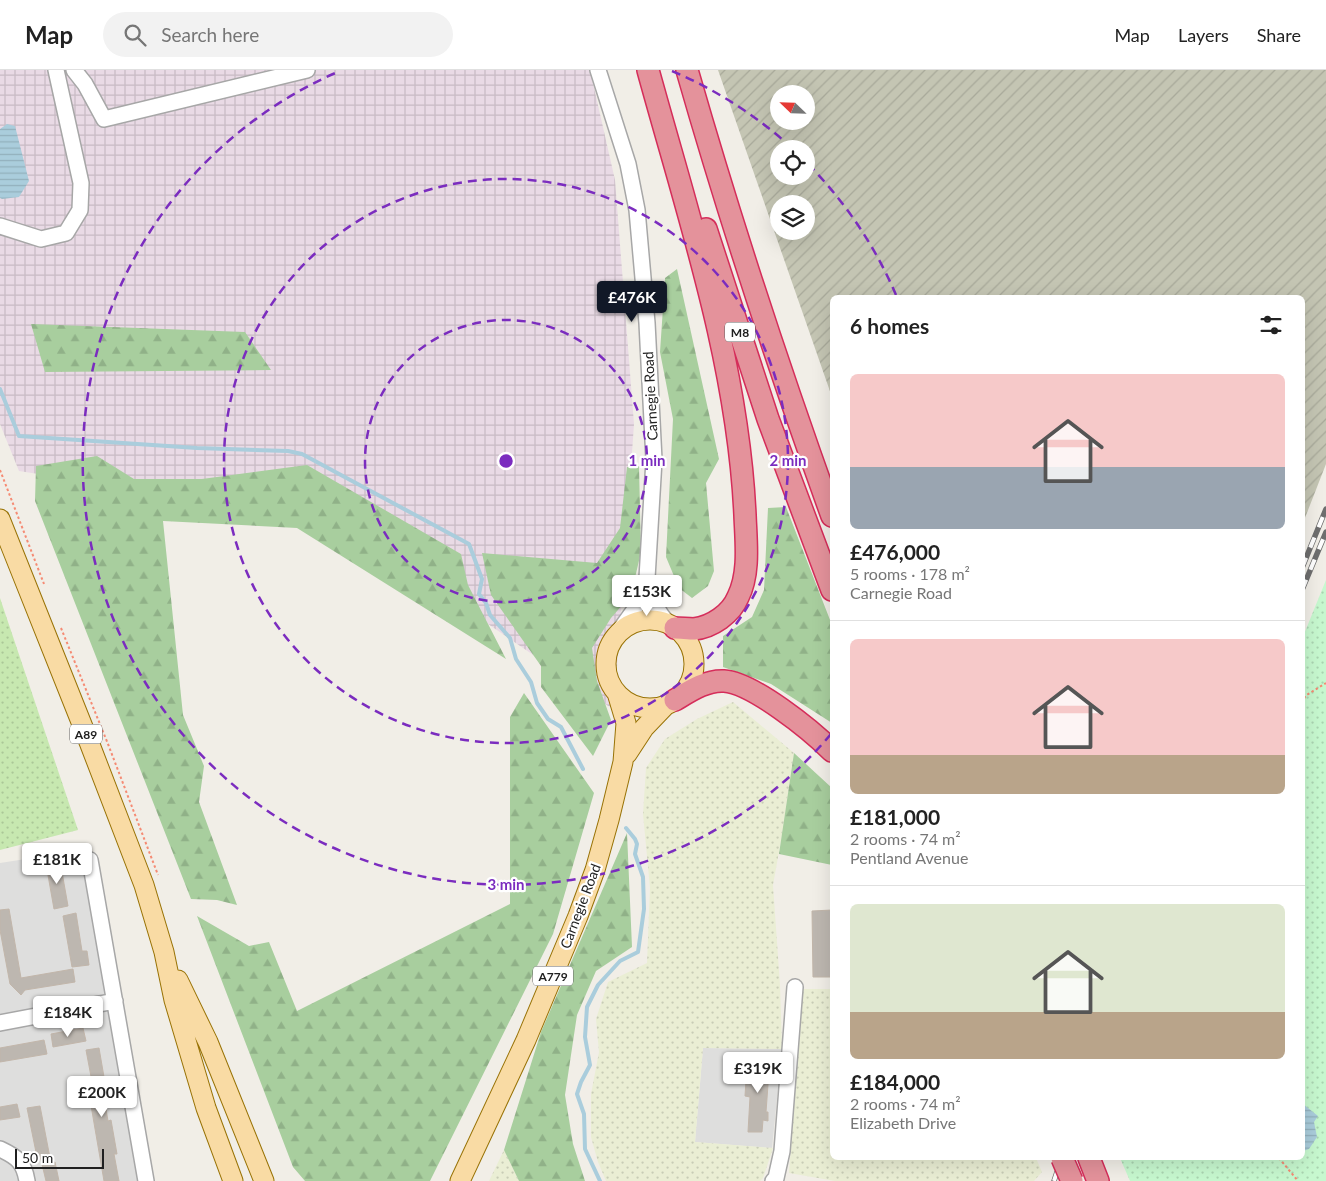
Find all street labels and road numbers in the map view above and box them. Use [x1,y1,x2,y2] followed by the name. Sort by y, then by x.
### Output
[725,322,755,342] road number: M8
[639,351,661,441] street label: Carnegie Road
[70,724,102,744] road number: A89
[556,861,604,951] street label: Carnegie Road
[533,966,573,986] road number: A779

